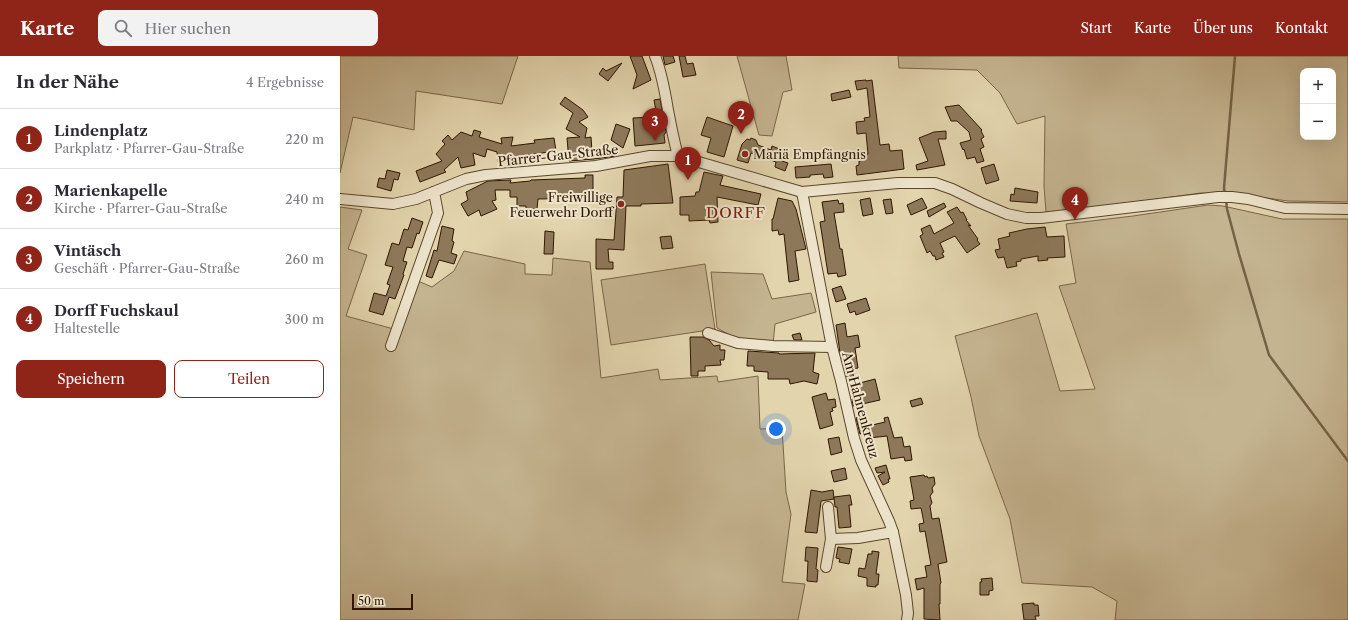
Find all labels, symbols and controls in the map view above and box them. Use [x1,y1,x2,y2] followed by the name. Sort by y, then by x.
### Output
[98,10,378,46] search box
[20,17,74,40] text: Karte
[112,17,134,39] icon: search
[144,19,231,38] text: Hier suchen
[1080,19,1112,37] text: Start
[1134,19,1171,37] text: Karte
[1193,19,1253,37] text: Über uns
[1275,19,1328,37] text: Kontakt
[1300,68,1336,140] map controls
[1300,68,1336,104] button: +
[16,72,119,92] text: In der Nähe
[246,74,324,90] text: 4 Ergebnisse
[728,101,754,134] pin: 2
[1300,104,1336,140] button: −
[642,108,668,141] pin: 3
[54,121,148,140] text: Lindenplatz
[26,131,32,147] text: 1
[285,131,324,147] text: 220 m
[54,140,244,156] text: Parkplatz · Pfarrer-Gau-Straße
[497,141,619,169] street label: Pfarrer-Gau-Straße
[753,146,866,162] place label: Mariä Empfängnis
[675,147,701,180] pin: 1
[740,149,750,159] marker: Mariä Empfängnis
[54,181,167,200] text: Marienkapelle
[1062,187,1088,220] pin: 4
[510,189,615,220] place label: Freiwillige Feuerwehr Dorff
[25,191,33,207] text: 2
[285,191,324,207] text: 240 m
[616,199,626,209] marker: Freiwillige Feuerwehr Dorff
[54,200,228,216] text: Kirche · Pfarrer-Gau-Straße
[706,203,766,222] district label: DORFF
[54,241,121,260] text: Vintäsch
[25,251,33,267] text: 3
[285,251,324,267] text: 260 m
[54,260,240,276] text: Geschäft · Pfarrer-Gau-Straße
[54,301,179,320] text: Dorff Fuchskaul
[25,311,33,327] text: 4
[285,311,324,327] text: 300 m
[54,320,120,336] text: Haltestelle
[839,349,883,460] street label: Am Hahnenkreuz
[16,360,166,398] button: Speichern
[174,360,324,398] button: Teilen
[766,419,786,439] your location
[352,592,413,611] scale bar
[358,594,384,608] text: 50 m

